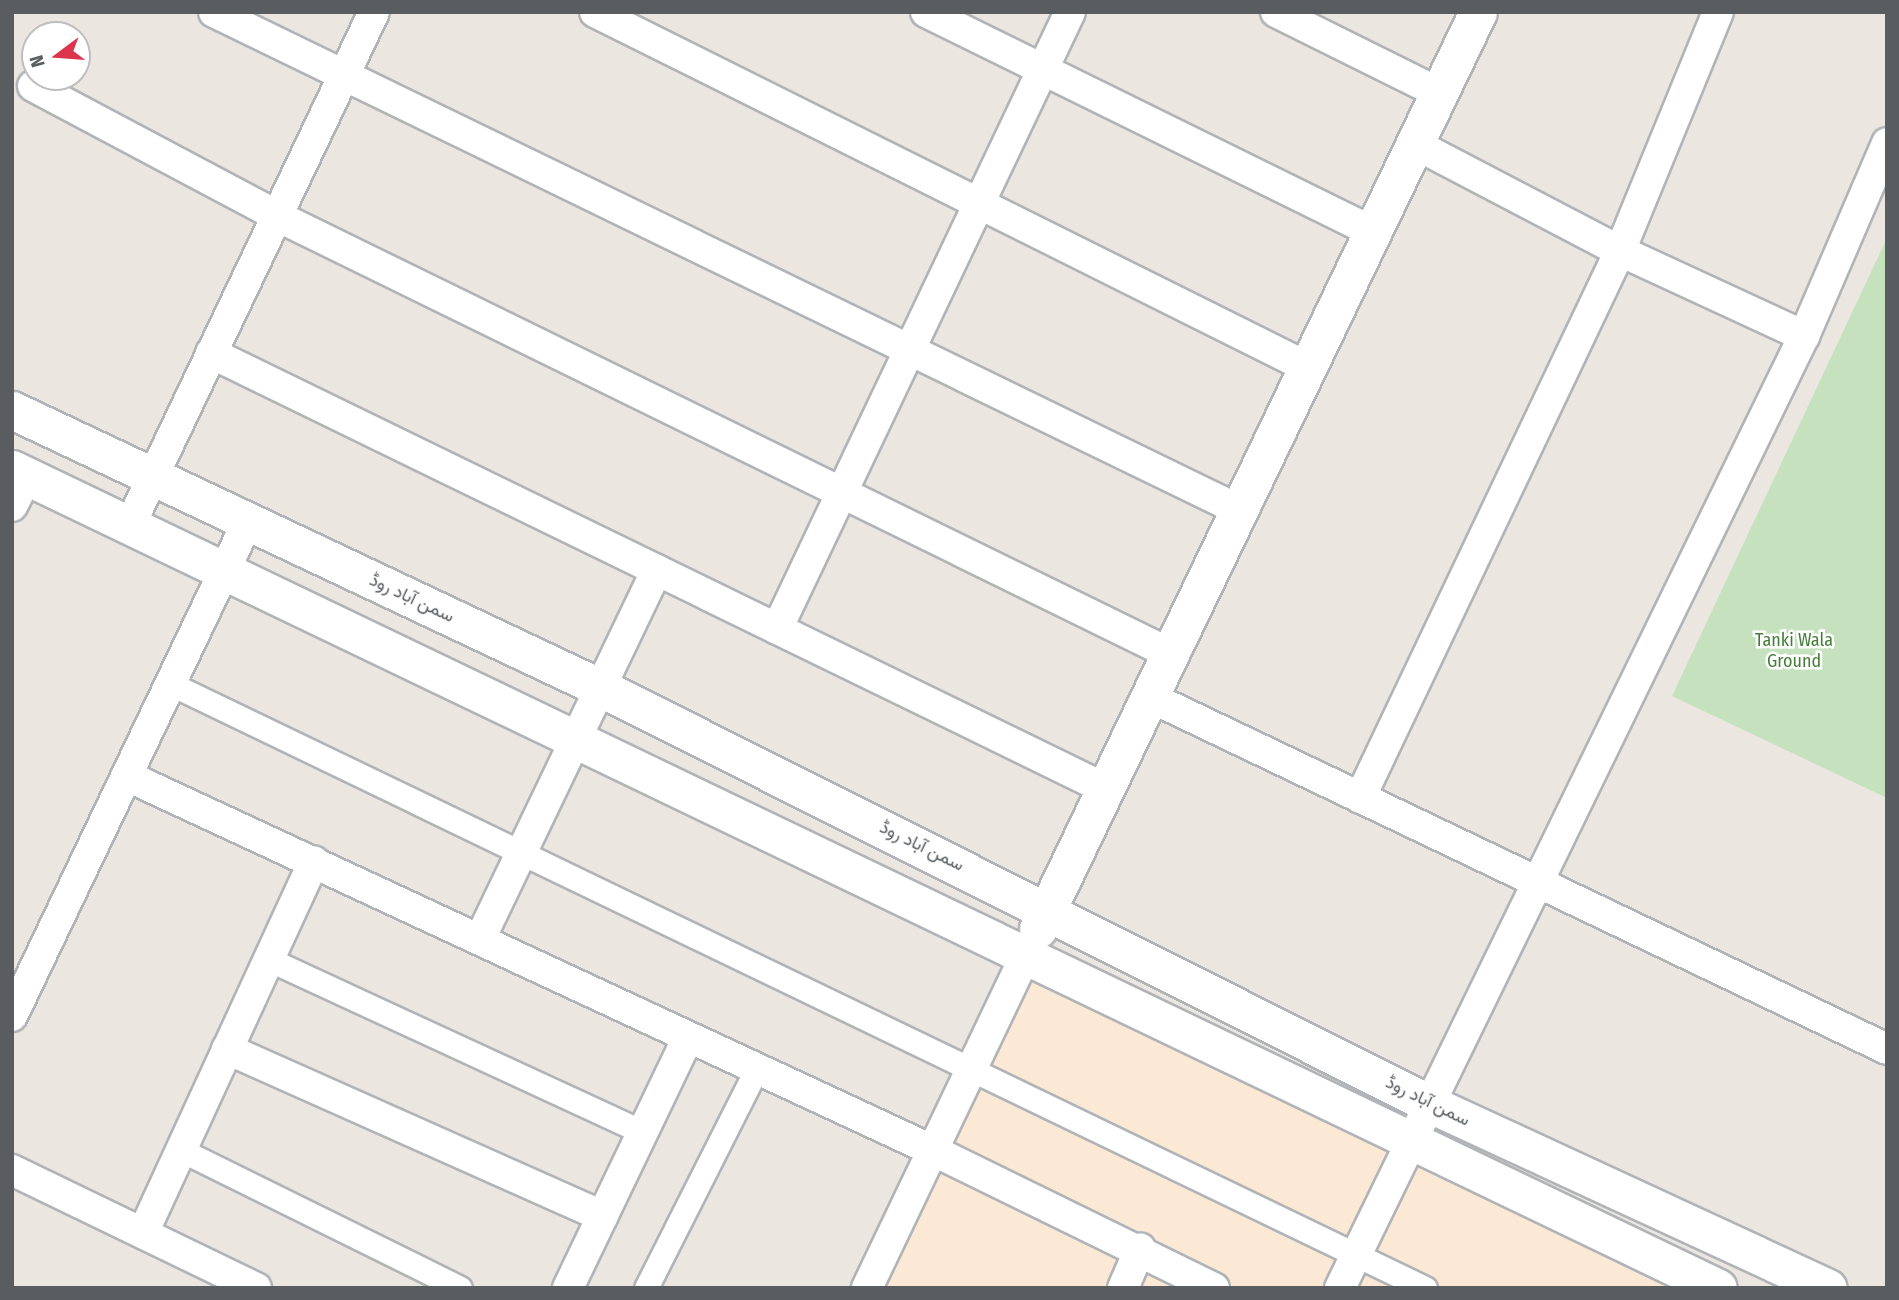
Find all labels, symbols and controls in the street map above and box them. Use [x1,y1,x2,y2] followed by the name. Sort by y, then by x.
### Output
[21,21,91,91] north arrow
[25,53,50,70] text: N
[366,569,458,627] street label: سمن آباد روڈ
[1755,630,1833,672] park label: Tanki Wala Ground
[876,816,968,876] street label: سمن آباد روڈ
[1382,1071,1474,1131] street label: سمن آباد روڈ

